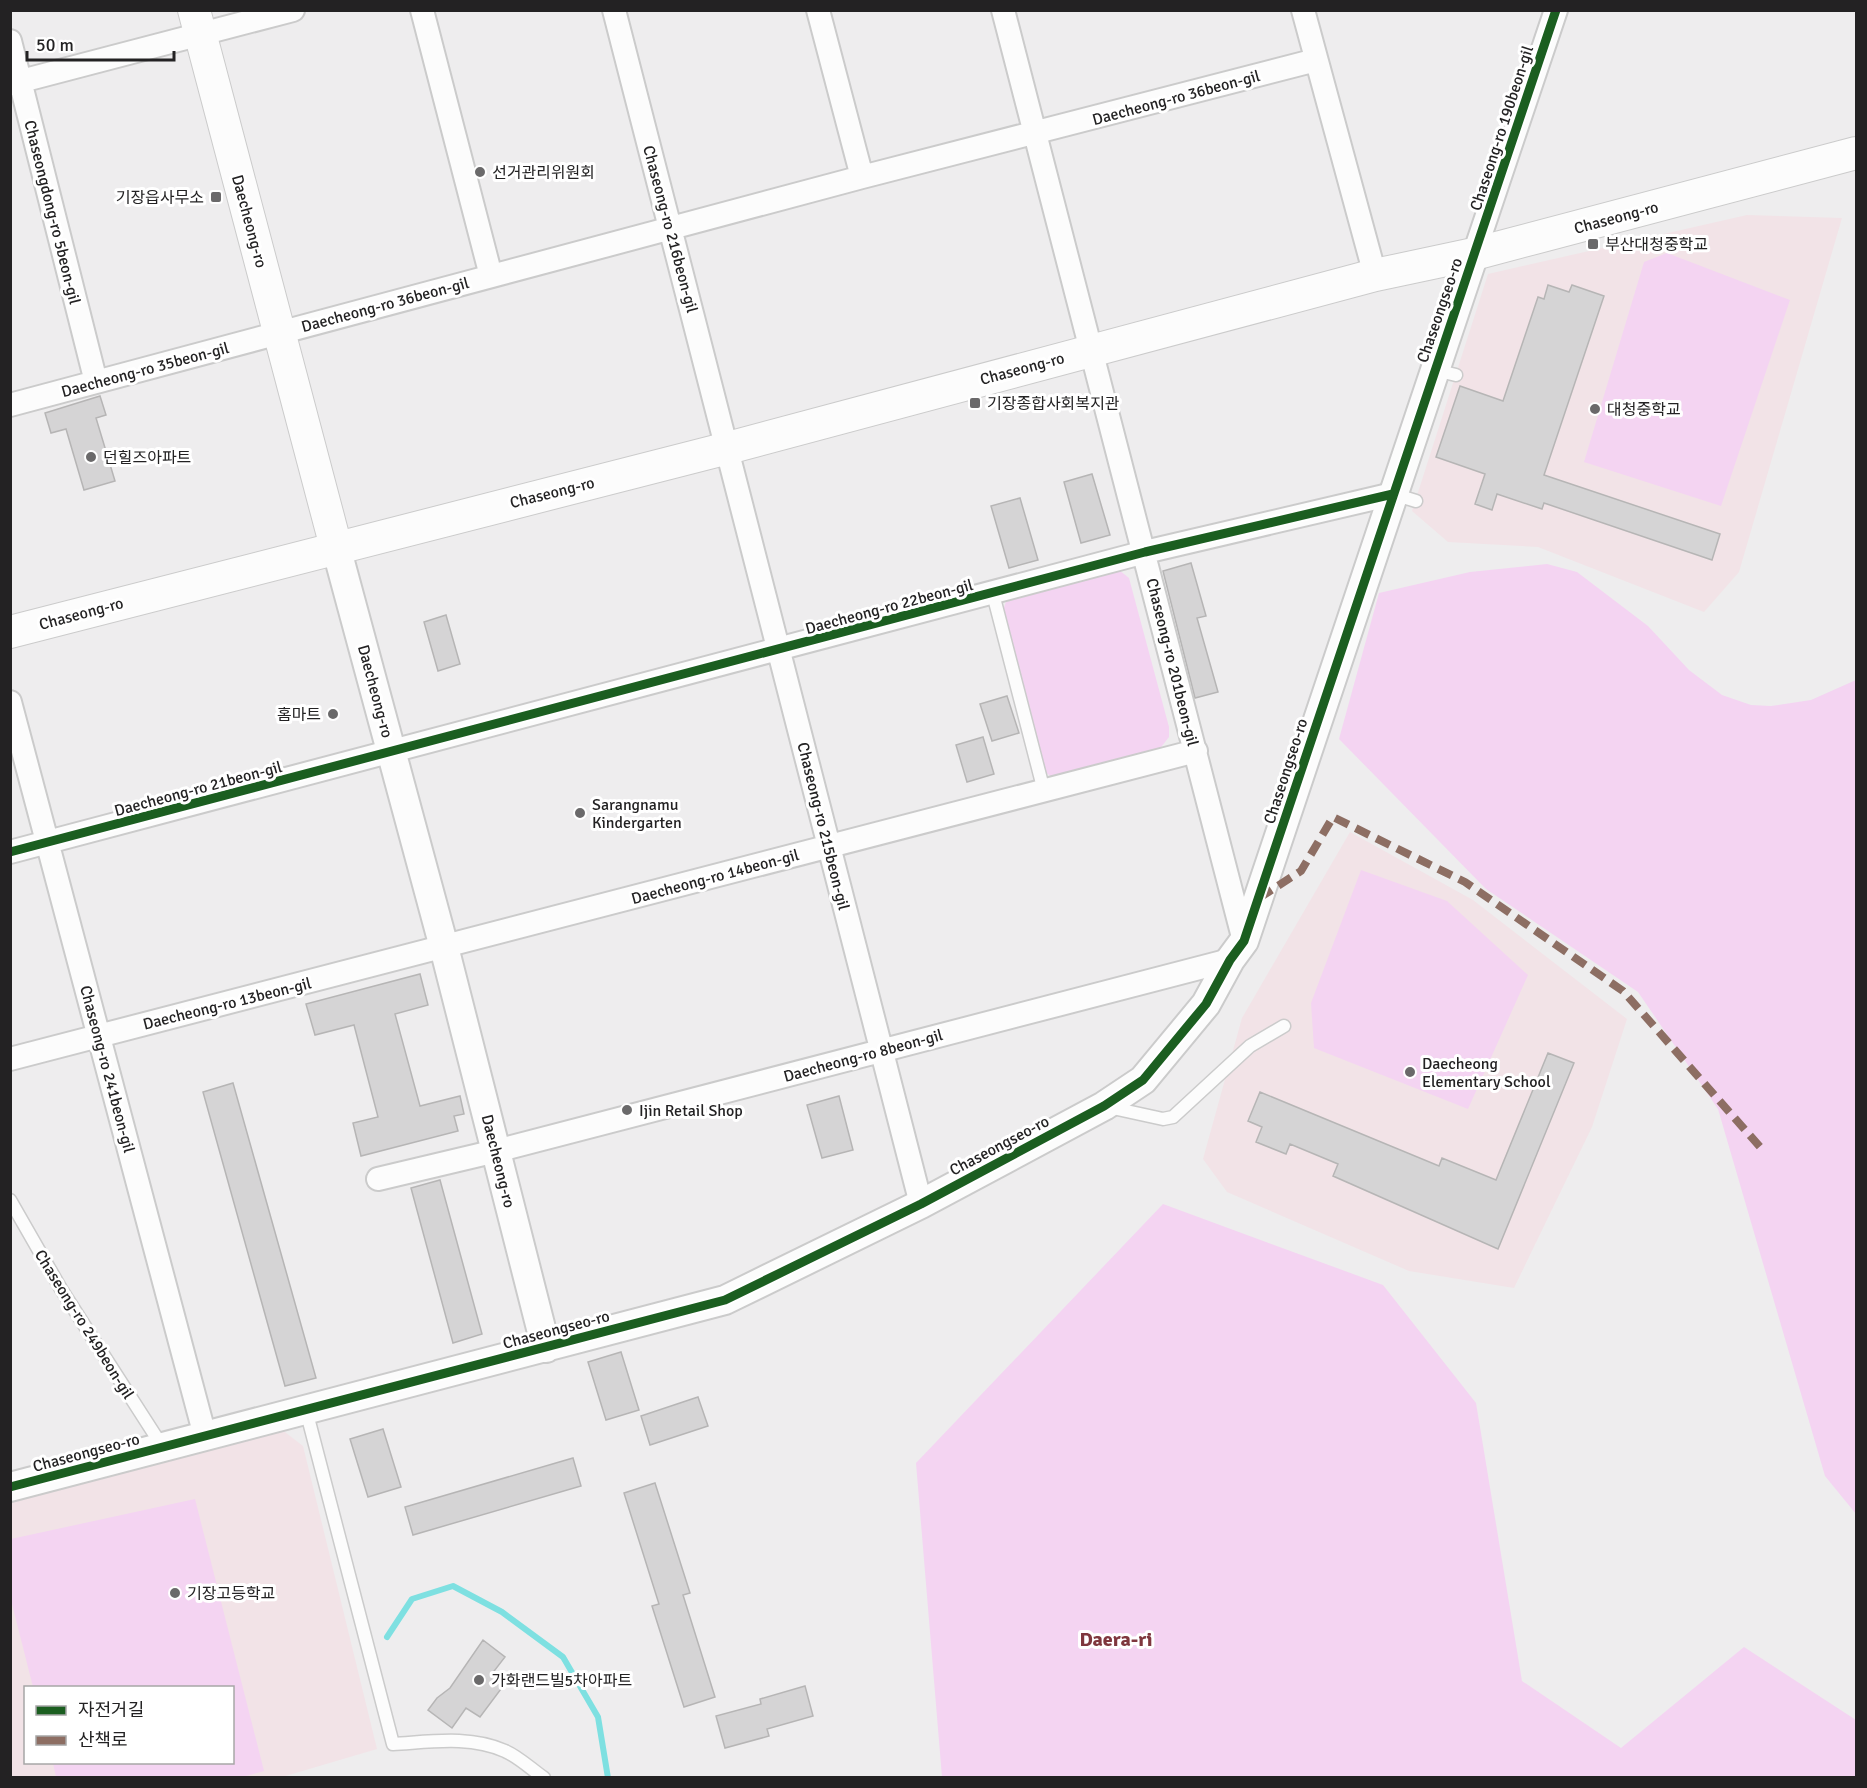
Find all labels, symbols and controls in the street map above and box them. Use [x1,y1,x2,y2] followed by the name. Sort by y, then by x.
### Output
[27,24,174,62] scale bar
[36,34,74,56] text: 50 m
[1466,43,1538,213] street label: Chaseong-ro 190beon-gil
[1090,66,1263,130] street label: Daecheong-ro 36beon-gil
[19,118,85,307] street label: Chaseongdong-ro 5beon-gil
[638,143,702,315] street label: Chaseong-ro 216beon-gil
[492,163,595,183] place label: 선거관리위원회
[473,165,487,179] marker: 선거관리위원회
[227,173,271,270] street label: Daecheong-ro
[116,188,204,208] place label: 기장읍사무소
[209,190,223,204] marker: 기장읍사무소
[1572,197,1661,239] street label: Chaseong-ro
[1605,235,1708,255] place label: 부산대청중학교
[1586,237,1600,251] marker: 부산대청중학교
[1413,255,1467,366] street label: Chaseongseo-ro
[299,273,472,337] street label: Daecheong-ro 36beon-gil
[59,338,232,402] street label: Daecheong-ro 35beon-gil
[978,348,1067,390] street label: Chaseong-ro
[987,394,1120,414] place label: 기장종합사회복지관
[968,396,982,410] marker: 기장종합사회복지관
[1607,400,1681,420] place label: 대청중학교
[1588,402,1602,416] marker: 대청중학교
[103,448,191,468] place label: 던힐즈아파트
[84,450,98,464] marker: 던힐즈아파트
[508,473,597,513] street label: Chaseong-ro
[803,575,976,639] street label: Daecheong-ro 22beon-gil
[1141,576,1203,749] street label: Chaseong-ro 201beon-gil
[37,593,126,635] street label: Chaseong-ro
[353,643,397,740] street label: Daecheong-ro
[277,705,321,725] place label: 홈마트
[326,707,340,721] marker: 홈마트
[1259,716,1312,827] street label: Chaseongseo-ro
[792,740,854,913] street label: Chaseong-ro 215beon-gil
[112,757,285,821] street label: Daecheong-ro 21beon-gil
[592,795,682,833] place label: Sarangnamu Kindergarten
[573,806,587,820] marker: Sarangnamu Kindergarten
[629,845,802,909] street label: Daecheong-ro 14beon-gil
[141,973,314,1035] street label: Daecheong-ro 13beon-gil
[75,983,139,1155] street label: Chaseong-ro 241beon-gil
[781,1025,945,1087] street label: Daecheong-ro 8beon-gil
[1422,1054,1551,1092] place label: Daecheong Elementary School
[1403,1065,1417,1079] marker: Daecheong Elementary School
[639,1101,743,1121] place label: Ijin Retail Shop
[620,1103,634,1117] marker: Ijin Retail Shop
[946,1111,1053,1180] street label: Chaseongseo-ro
[477,1112,519,1210] street label: Daecheong-ro
[30,1246,138,1403] street label: Chaseong-ro 249beon-gil
[501,1306,612,1354] street label: Chaseongseo-ro
[31,1429,142,1477] street label: Chaseongseo-ro
[187,1584,275,1604] place label: 기장고등학교
[168,1586,182,1600] marker: 기장고등학교
[1079,1627,1153,1652] district label: Daera-ri
[491,1671,632,1691] place label: 가화랜드빌5차아파트
[472,1673,486,1687] marker: 가화랜드빌5차아파트
[24,1686,234,1764] legend
[78,1699,144,1721] text: 자전거길
[78,1729,128,1751] text: 산책로

